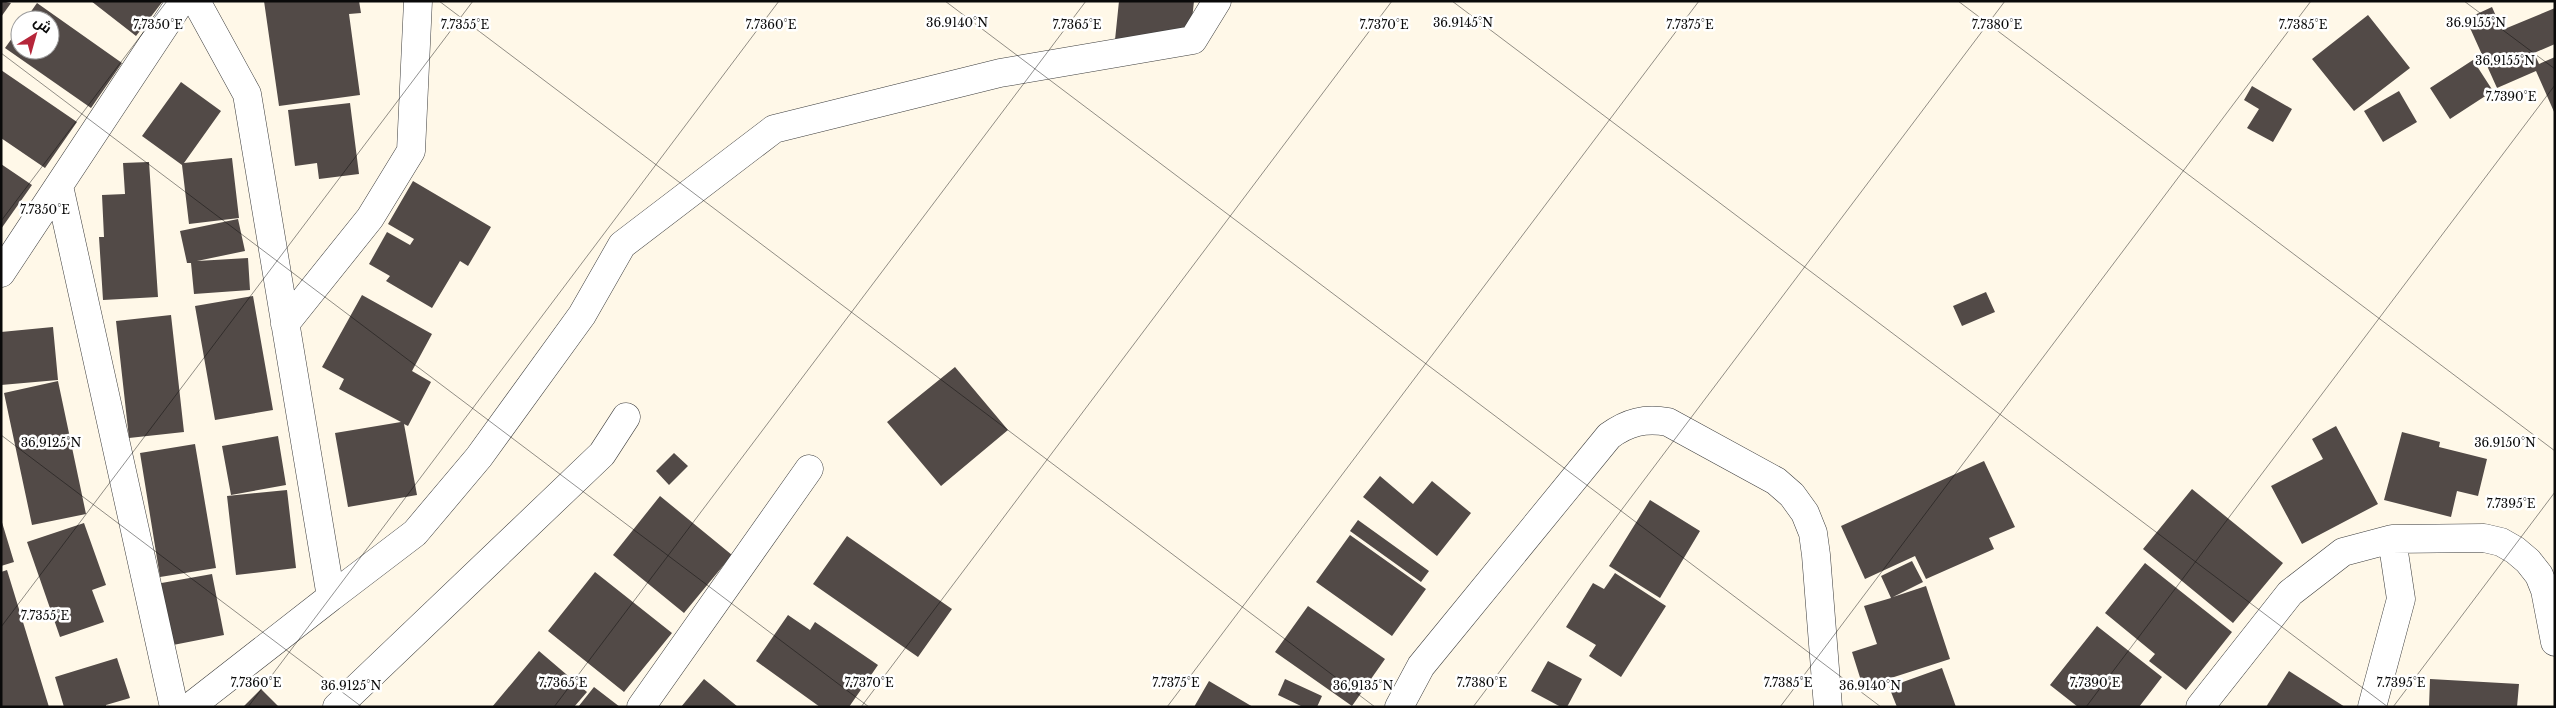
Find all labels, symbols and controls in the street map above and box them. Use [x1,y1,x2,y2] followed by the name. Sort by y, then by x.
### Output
[10,10,60,60] north arrow
[30,12,55,37] text: ش
[926,15,988,30] text: 36.9140°N
[1433,15,1493,30] text: 36.9145°N
[2446,15,2506,30] text: 36.9155°N
[133,17,183,32] text: 7.7350°E
[441,17,489,32] text: 7.7355°E
[746,17,797,32] text: 7.7360°E
[1052,17,1102,32] text: 7.7365°E
[1359,17,1409,32] text: 7.7370°E
[1666,17,1714,32] text: 7.7375°E
[1972,17,2023,32] text: 7.7380°E
[2279,17,2328,32] text: 7.7385°E
[2475,53,2535,68] text: 36.9155°N
[2486,89,2537,104] text: 7.7390°E
[20,202,70,217] text: 7.7350°E
[21,435,81,450] text: 36.9125°N
[2474,435,2536,450] text: 36.9150°N
[2486,496,2536,511] text: 7.7395°E
[21,608,69,623] text: 7.7355°E
[231,675,282,690] text: 7.7360°E
[538,675,588,690] text: 7.7365°E
[844,675,894,690] text: 7.7370°E
[1152,675,1200,690] text: 7.7375°E
[1457,675,1508,690] text: 7.7380°E
[1764,675,1813,690] text: 7.7385°E
[2070,675,2121,690] text: 7.7390°E
[2376,675,2426,690] text: 7.7395°E
[321,678,381,693] text: 36.9125°N
[1333,678,1393,693] text: 36.9135°N
[1839,678,1901,693] text: 36.9140°N

